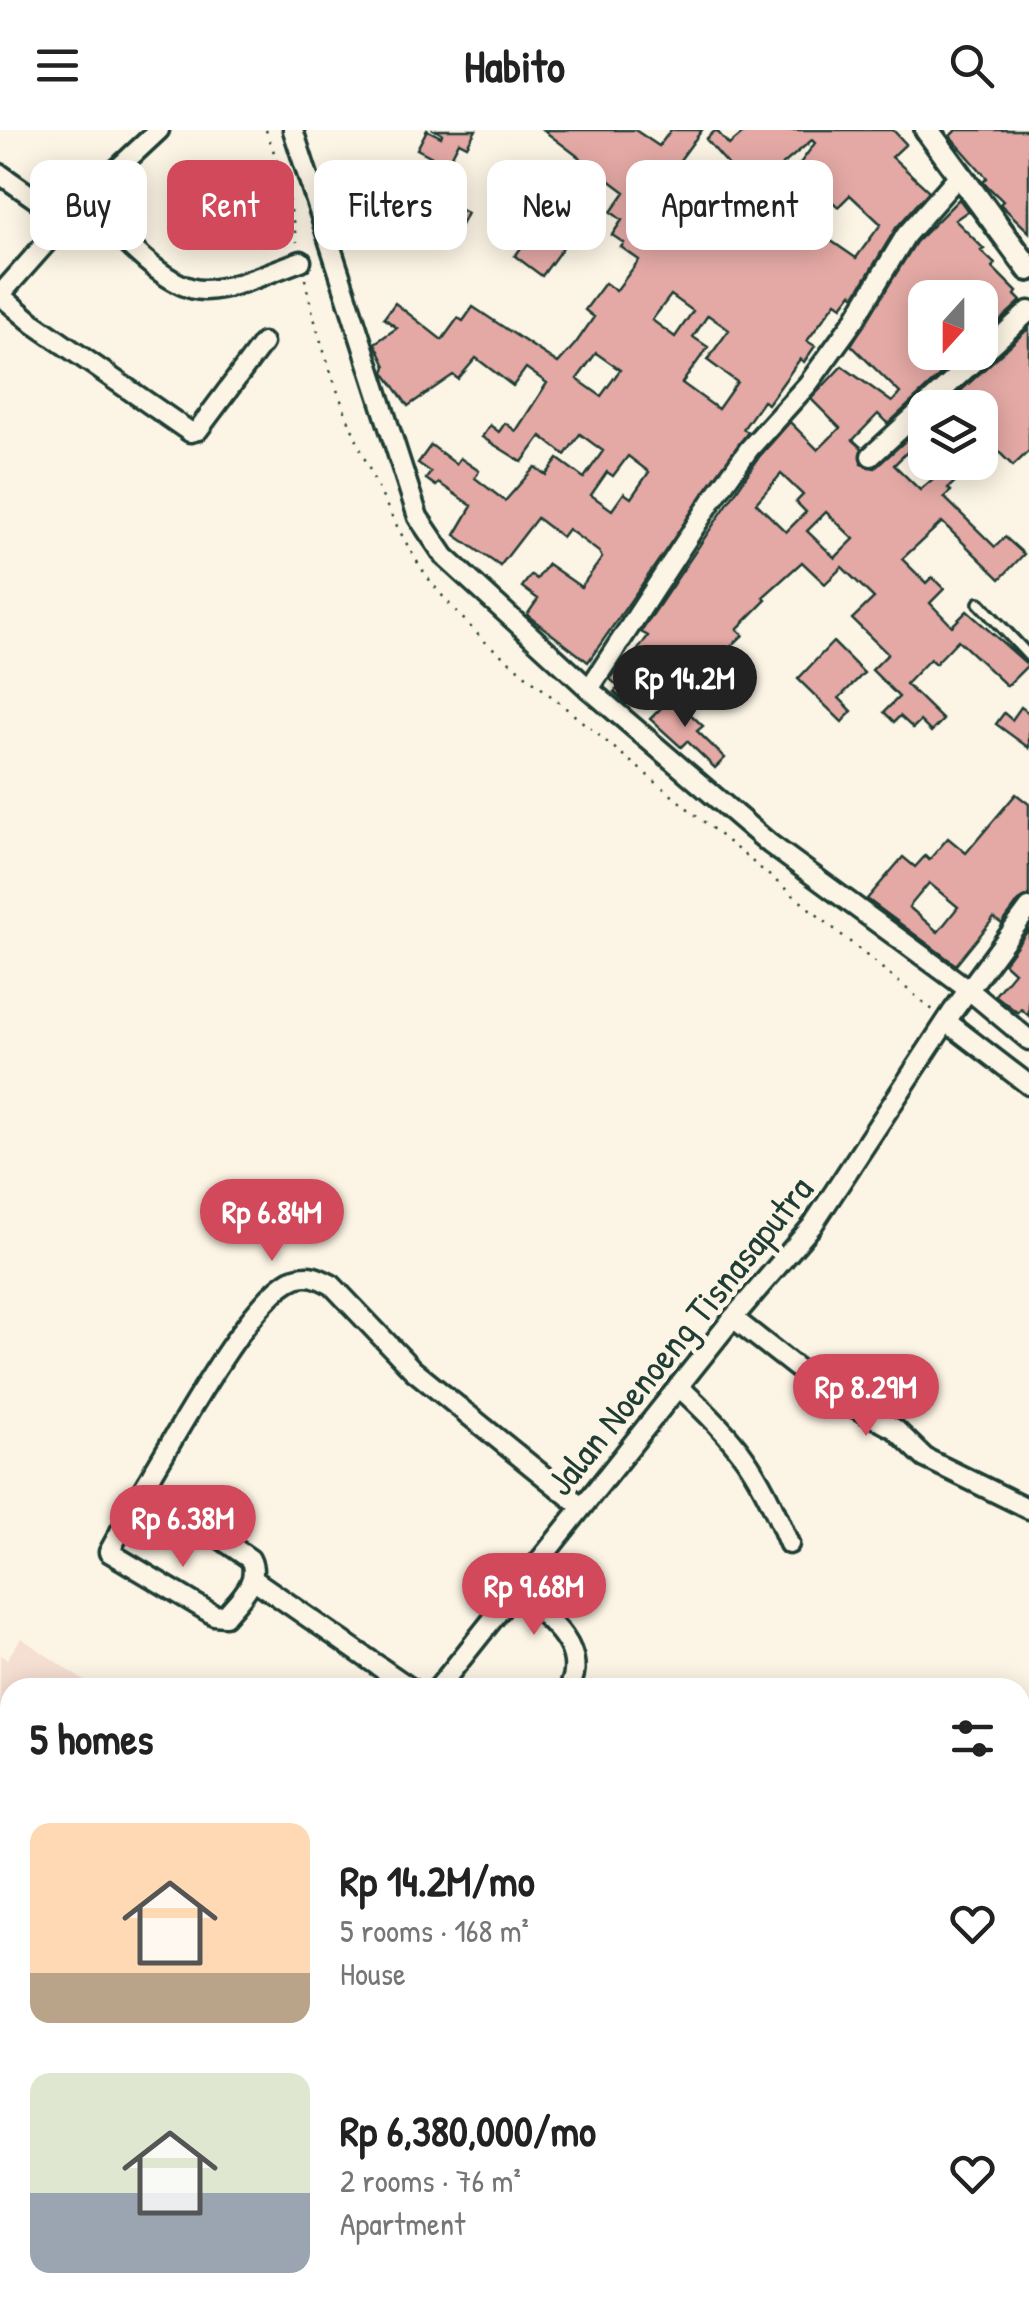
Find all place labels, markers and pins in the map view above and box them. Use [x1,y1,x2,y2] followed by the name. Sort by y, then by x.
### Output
[582,645,788,730] pin: Rp 14.2M
[169,1179,375,1264] pin: Rp 6.84M
[763,1354,969,1439] pin: Rp 8.29M
[80,1485,286,1570] pin: Rp 6.38M
[431,1553,637,1638] pin: Rp 9.68M

